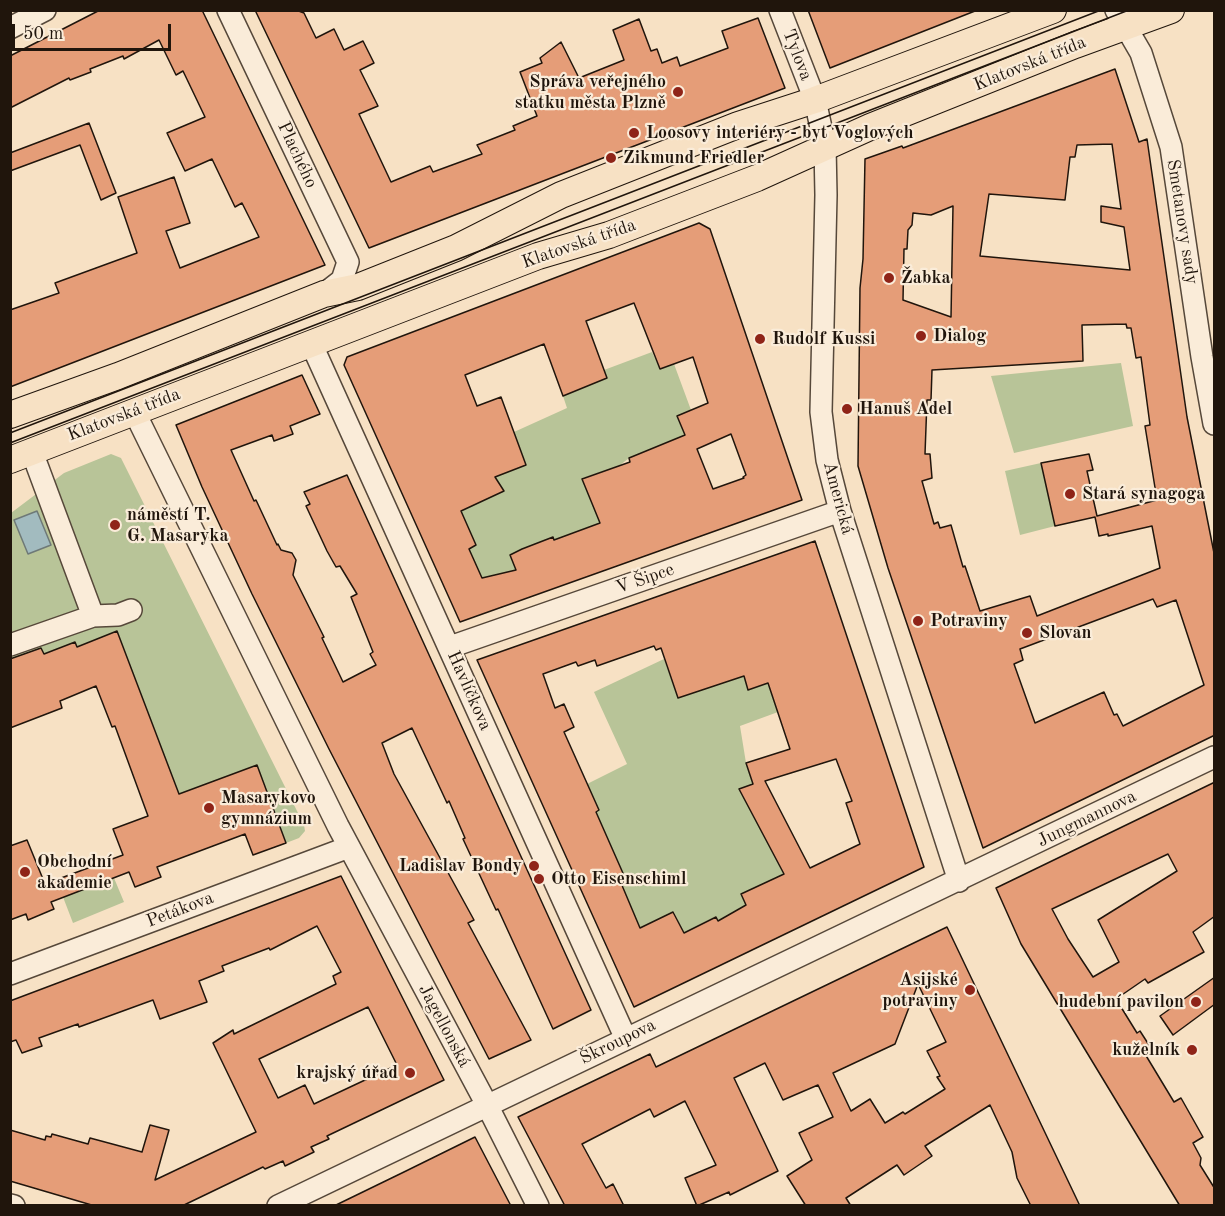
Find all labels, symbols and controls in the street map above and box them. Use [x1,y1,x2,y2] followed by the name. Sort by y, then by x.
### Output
[15,12,174,50] scale bar
[23,25,63,43] text: 50 m
[777,26,817,84] street label: Tylova
[971,32,1089,96] street label: Klatovská třída
[515,71,666,113] place label: Správa veřejného statku města Plzně
[671,85,685,99] marker: Správa veřejného statku města Plzně
[272,118,322,192] street label: Plachého
[646,122,914,144] place label: Loosovy interiéry - byt Voglových
[627,126,641,140] marker: Loosovy interiéry - byt Voglových
[623,147,764,169] place label: Zikmund Friedler
[604,151,618,165] marker: Zikmund Friedler
[1161,158,1203,286] street label: Smetanovy sady
[519,214,639,274] street label: Klatovská třída
[901,267,951,289] place label: Žabka
[882,271,896,285] marker: Žabka
[933,325,986,347] place label: Dialog
[772,328,875,350] place label: Rudolf Kussi
[914,329,928,343] marker: Dialog
[753,332,767,346] marker: Rudolf Kussi
[64,384,184,446] street label: Klatovská třída
[859,398,952,420] place label: Hanuš Adel
[840,402,854,416] marker: Hanuš Adel
[818,459,858,537] street label: Americká
[1082,483,1205,505] place label: Stará synagoga
[1063,487,1077,501] marker: Stará synagoga
[127,504,229,546] place label: náměstí T. G. Masaryka
[108,518,122,532] marker: náměstí T. G. Masaryka
[613,559,677,599] street label: V Šipce
[930,610,1008,632] place label: Potraviny
[911,614,925,628] marker: Potraviny
[1039,622,1092,644] place label: Slovan
[1020,626,1034,640] marker: Slovan
[442,648,496,734] street label: Havlíčkova
[1034,786,1140,852] street label: Jungmannova
[221,787,316,830] place label: Masarykovo gymnázium
[202,801,216,815] marker: Masarykovo gymnázium
[37,851,112,894] place label: Obchodní akademie
[399,855,522,877] place label: Ladislav Bondy
[527,859,541,873] marker: Ladislav Bondy
[18,865,32,879] marker: Obchodní akademie
[551,868,687,890] place label: Otto Eisenschiml
[532,872,546,886] marker: Otto Eisenschiml
[143,887,217,933] street label: Petákova
[882,969,958,1012] place label: Asijské potraviny
[413,981,475,1071] street label: Jagellonská
[963,983,977,997] marker: Asijské potraviny
[1058,991,1184,1013] place label: hudební pavilon
[1189,995,1203,1009] marker: hudební pavilon
[577,1014,659,1070] street label: Škroupova
[1112,1039,1180,1061] place label: kuželník
[1185,1043,1199,1057] marker: kuželník
[296,1062,398,1084] place label: krajský úřad
[403,1066,417,1080] marker: krajský úřad

